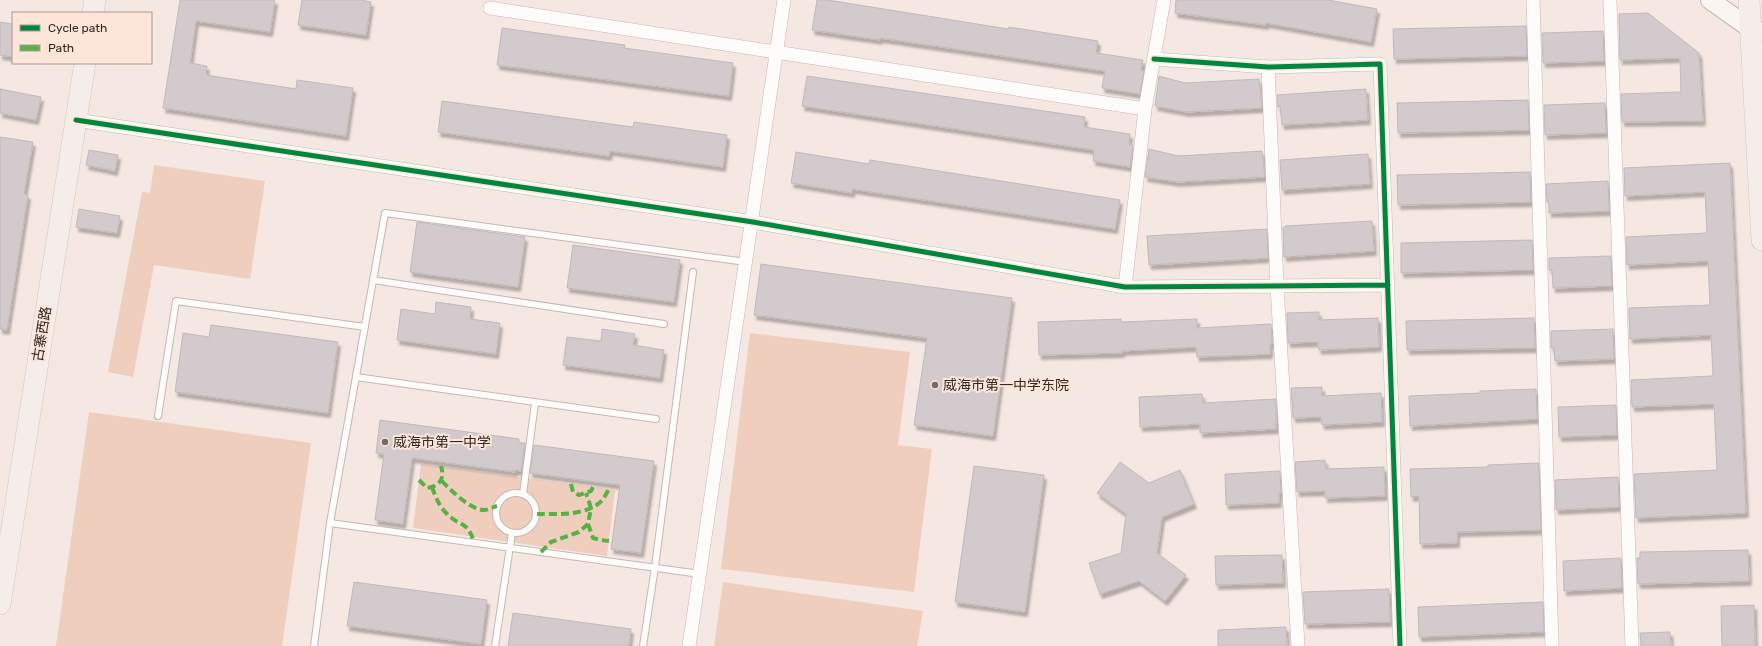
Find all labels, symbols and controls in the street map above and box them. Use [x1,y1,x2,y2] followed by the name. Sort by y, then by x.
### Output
[12,12,152,64] legend
[48,21,107,35] text: Cycle path
[48,41,74,55] text: Path
[29,305,55,363] street label: 古寨西路
[943,377,1069,394] place label: 威海市第一中学东院
[930,380,940,390] marker: 威海市第一中学东院
[393,434,491,451] place label: 威海市第一中学
[380,437,390,447] marker: 威海市第一中学

